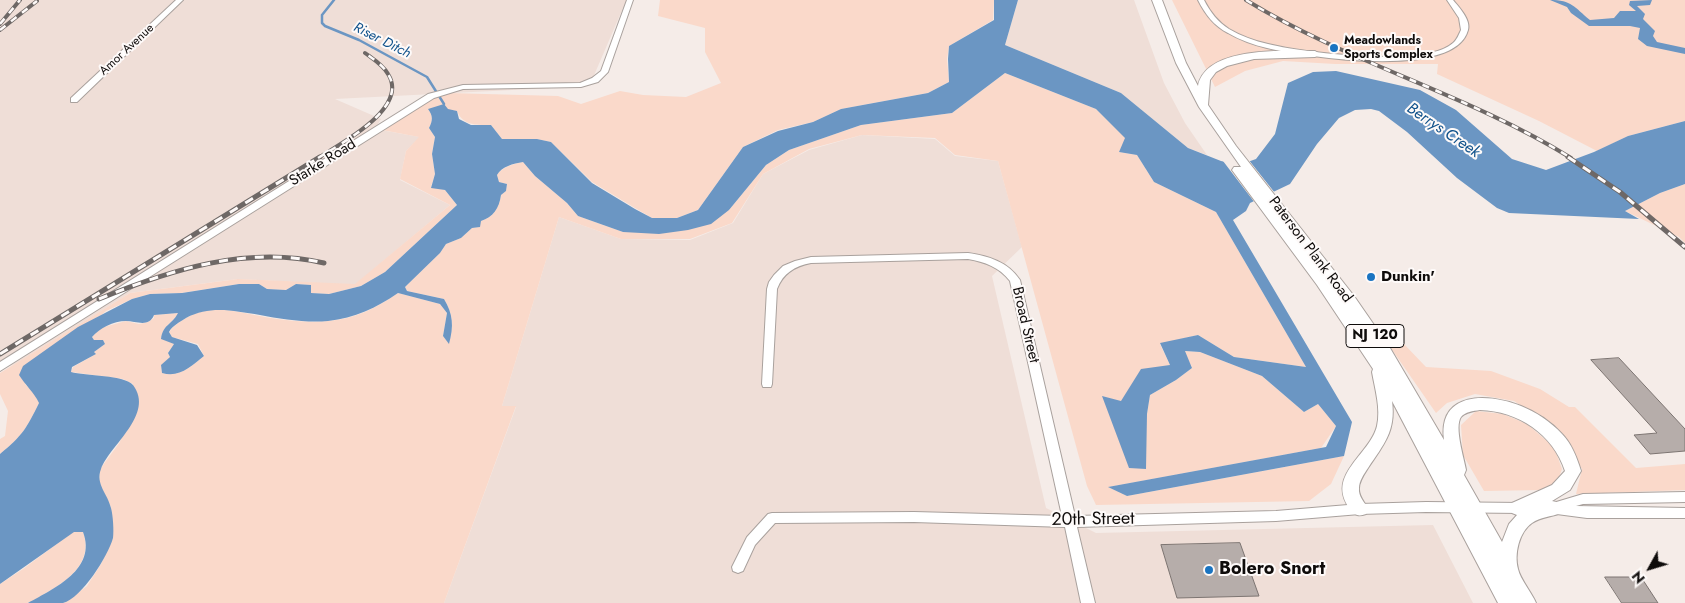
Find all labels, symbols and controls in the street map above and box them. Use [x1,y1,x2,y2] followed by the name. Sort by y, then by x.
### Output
[351,19,413,63] water label: Riser Ditch
[97,21,157,79] street label: Amor Avenue
[1344,34,1433,62] place label: Meadowlands Sports Complex
[1328,42,1340,54] marker: Meadowlands Sports Complex
[1403,99,1483,163] water label: Berrys Creek
[286,135,360,191] street label: Starke Road
[1264,193,1356,307] street label: Paterson Plank Road
[1381,268,1435,286] place label: Dunkin'
[1365,271,1377,283] marker: Dunkin'
[1008,285,1042,365] street label: Broad Street
[1346,324,1404,348] road number: NJ 120
[1051,508,1135,532] street label: 20th Street
[1625,543,1675,593] north arrow
[1219,559,1325,581] place label: Bolero Snort
[1203,564,1215,576] marker: Bolero Snort
[1627,567,1650,588] text: N

